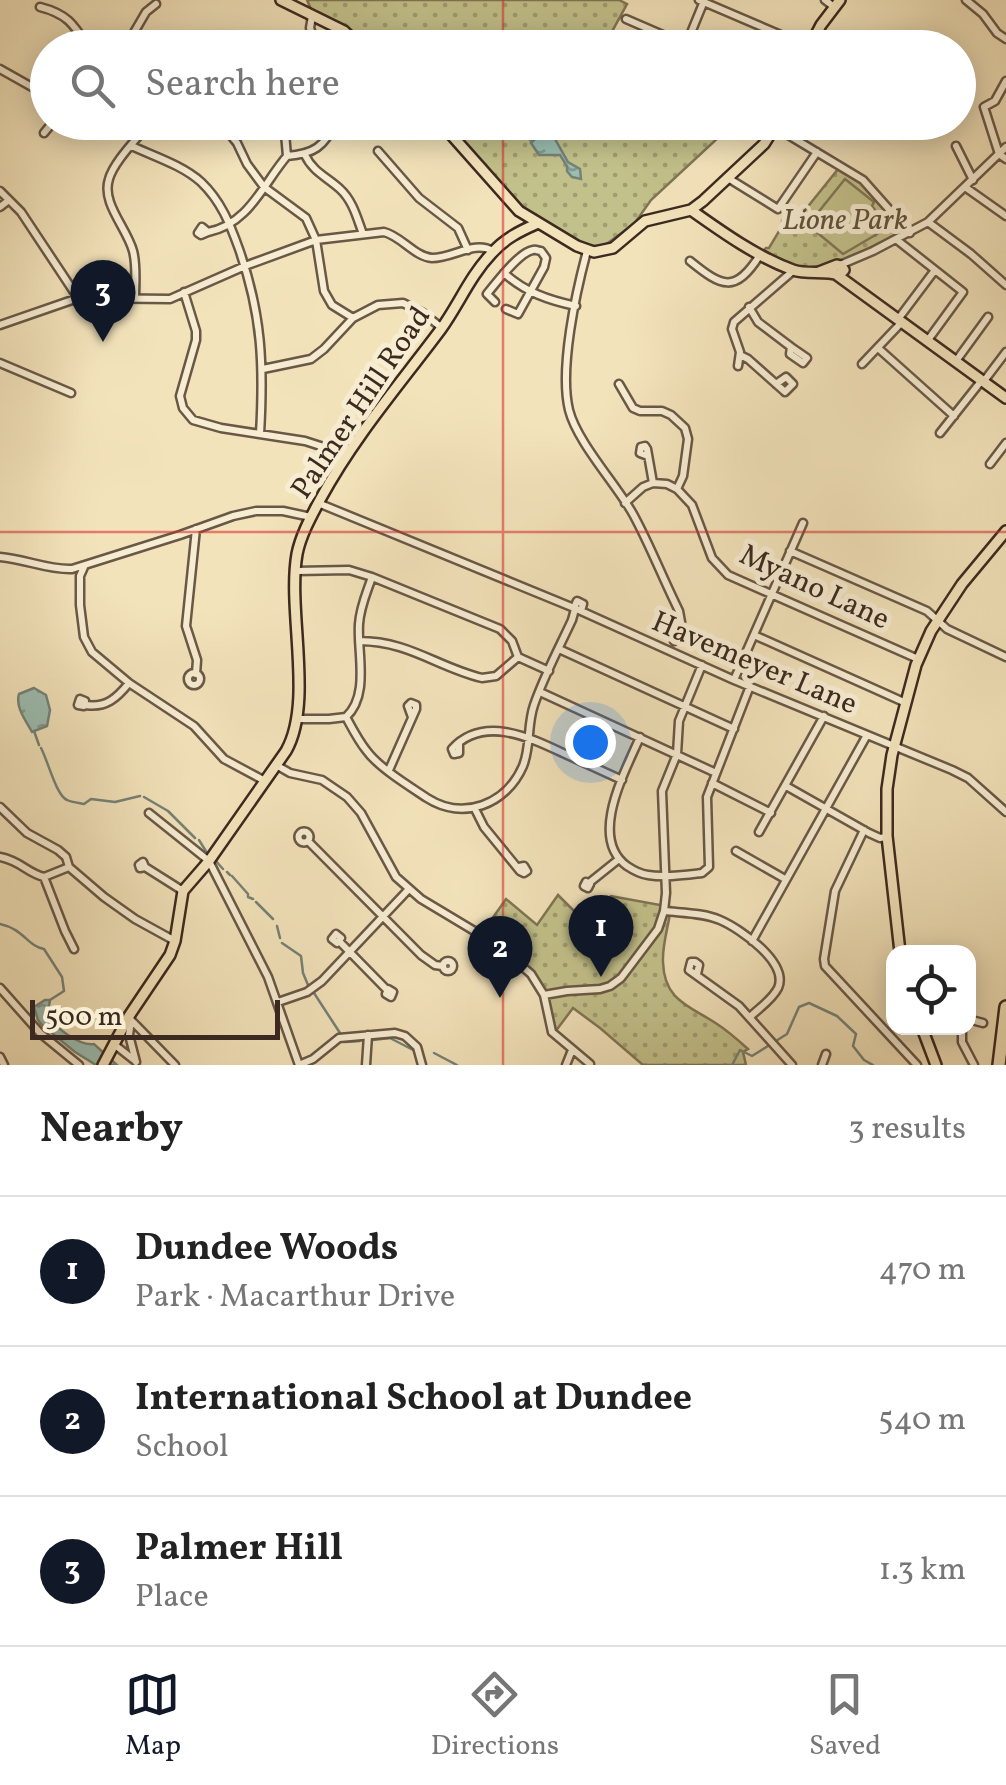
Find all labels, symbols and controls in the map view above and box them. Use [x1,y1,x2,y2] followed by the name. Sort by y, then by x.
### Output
[30,30,976,140] search box
[65,58,120,113] icon: search
[145,59,340,112] text: Search here
[782,200,908,242] park label: Lione Park
[70,260,136,342] pin: 3
[282,299,442,508] street label: Palmer Hill Road
[732,535,896,641] street label: Myano Lane
[645,602,863,726] street label: Havemeyer Lane
[565,717,616,768] your location
[568,894,634,977] pin: 1
[468,916,532,998] pin: 2
[886,945,976,1035] map controls
[886,945,976,1035] button: locate
[30,995,280,1040] scale bar
[45,998,123,1037] text: 500 m
[40,1101,183,1160] text: Nearby
[848,1108,966,1152] text: 3 results
[135,1223,398,1276] text: Dundee Woods
[66,1249,79,1293] text: 1
[879,1249,966,1293] text: 470 m
[135,1276,455,1320] text: Park · Macarthur Drive
[135,1373,692,1426] text: International School at Dundee
[64,1399,81,1443] text: 2
[878,1399,966,1443] text: 540 m
[135,1426,229,1470] text: School
[135,1523,343,1576] text: Palmer Hill
[64,1549,81,1593] text: 3
[879,1549,966,1593] text: 1.3 km
[135,1576,209,1620] text: Place
[125,1667,181,1766] tab: Map
[431,1667,559,1766] tab: Directions
[809,1667,881,1766] tab: Saved

